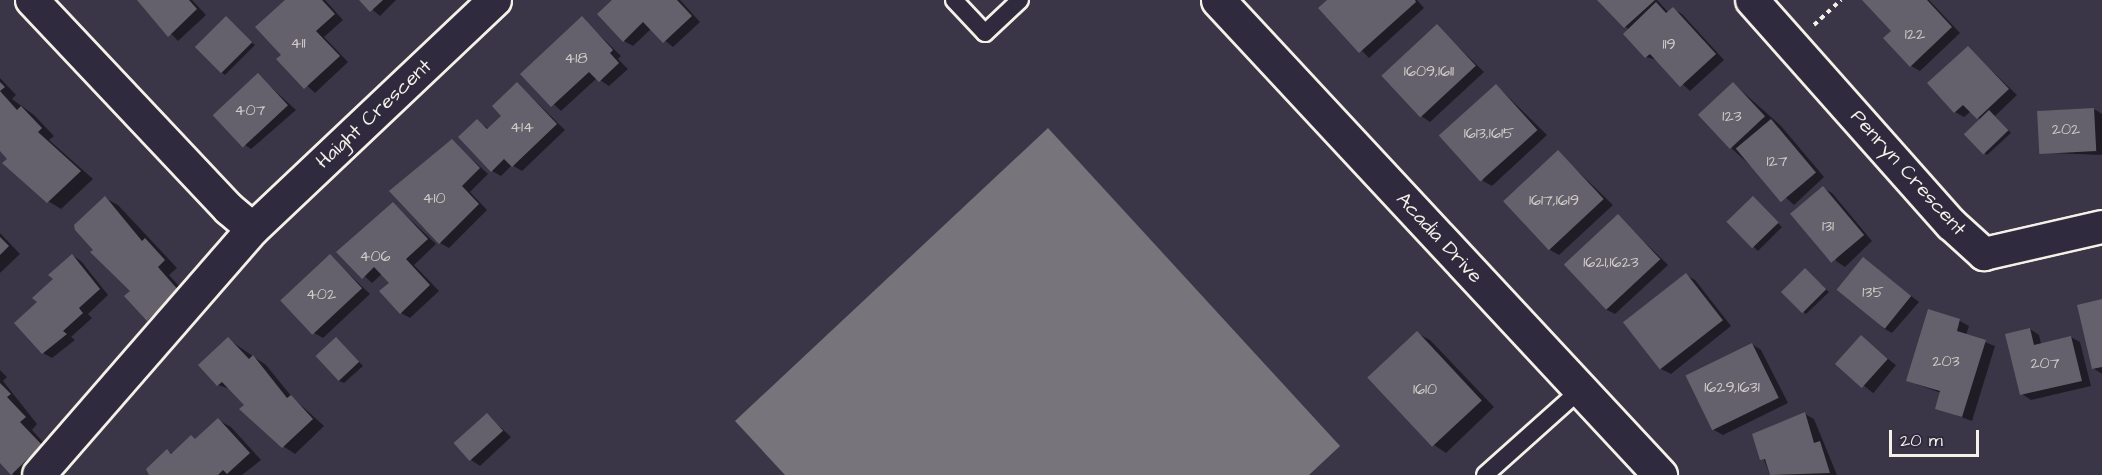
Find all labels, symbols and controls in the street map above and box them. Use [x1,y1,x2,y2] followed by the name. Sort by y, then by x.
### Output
[1905,24,1925,44] house number: 122
[291,33,305,53] house number: 411
[1662,34,1676,54] house number: 119
[564,48,588,68] house number: 418
[311,54,437,174] street label: Haight Crescent
[1404,61,1454,81] house number: 1609,1611
[235,100,265,120] house number: 407
[1845,105,1971,241] street label: Penryn Crescent
[1722,106,1742,126] house number: 123
[510,117,534,137] house number: 414
[2052,119,2080,139] house number: 202
[1464,123,1514,143] house number: 1613,1615
[1766,151,1788,171] house number: 127
[422,188,446,208] house number: 410
[1391,188,1487,288] street label: Acadia Drive
[1529,190,1579,210] house number: 1617,1619
[1822,216,1834,236] house number: 131
[359,246,391,266] house number: 406
[1583,252,1639,272] house number: 1621,1623
[1862,282,1884,302] house number: 135
[306,284,336,304] house number: 402
[1932,351,1960,371] house number: 203
[2030,353,2060,373] house number: 207
[1704,377,1760,397] house number: 1629,1631
[1413,379,1437,399] house number: 1610
[1892,418,1982,456] scale bar
[1900,428,1943,453] text: 20 m

